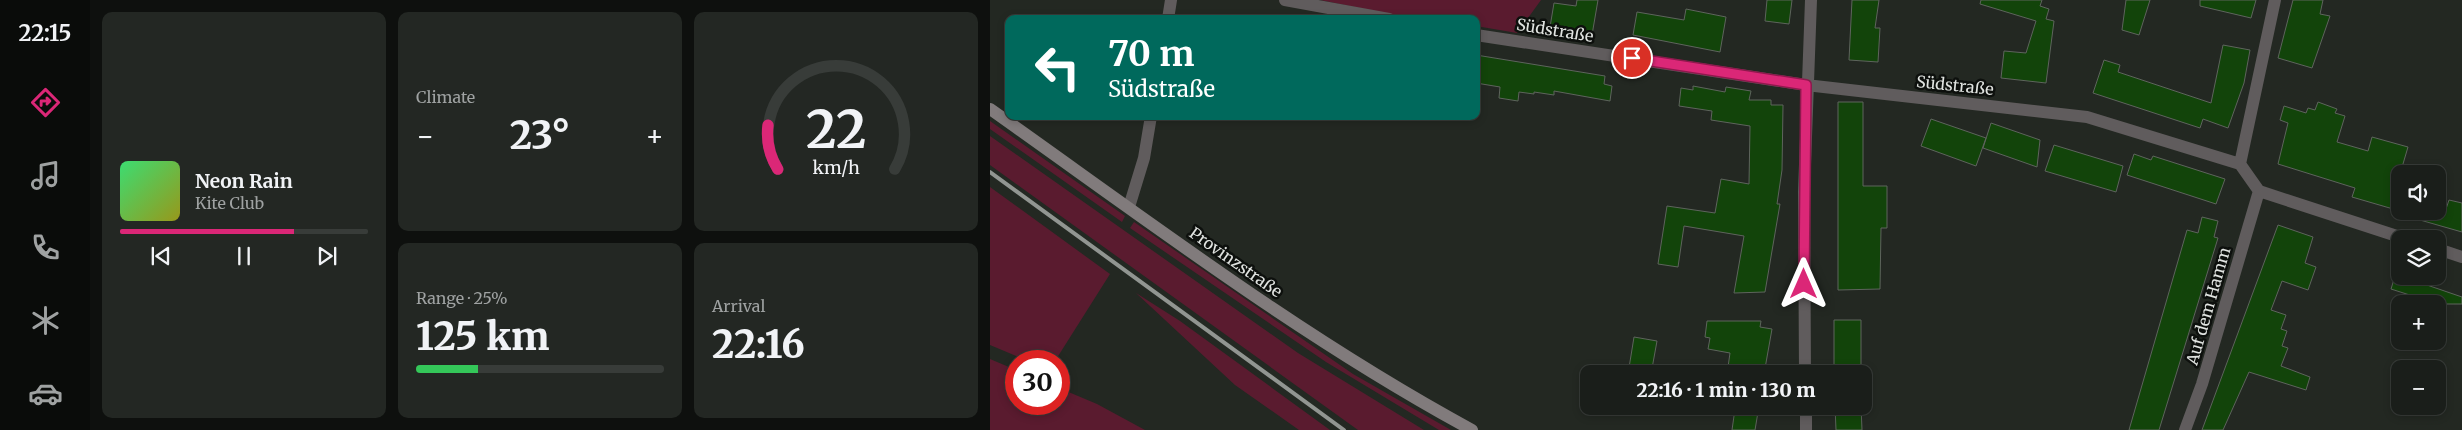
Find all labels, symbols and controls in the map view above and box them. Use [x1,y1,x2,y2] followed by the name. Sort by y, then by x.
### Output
[1515,14,1595,46] street label: Südstraße
[19,19,71,47] text: 22:15
[1108,32,1195,76] text: 70 m
[1025,35,1090,100] icon: left
[1611,37,1653,79] pin
[1618,44,1646,72] icon: arrive
[1915,71,1995,99] street label: Südstraße
[1108,75,1215,103] text: Südstraße
[28,85,63,120] icon: directions
[416,87,475,107] text: Climate
[806,97,866,162] text: 22
[510,112,570,159] text: 23°
[416,118,435,154] text: −
[645,118,664,154] text: +
[812,156,860,179] text: km/h
[28,158,63,193] icon: music
[2391,165,2446,415] map controls
[2391,165,2446,220] button: sound
[195,169,293,193] text: Neon Rain
[195,193,264,213] text: Kite Club
[1186,223,1286,301] street label: Provinzstraße
[28,230,63,265] icon: phone
[2391,230,2446,285] button: layers
[147,242,175,270] icon: previous
[230,242,258,270] icon: pause
[313,242,341,270] icon: next
[2181,245,2234,368] street label: Auf dem Hamm
[1777,257,1829,309] position arrow
[416,288,507,308] text: Range · 25%
[2391,295,2446,350] button: +
[712,296,765,316] text: Arrival
[28,303,63,338] icon: climate
[416,313,549,360] text: 125 km
[712,321,805,368] text: 22:16
[1005,350,1070,415] speed limit sign: 30
[2391,360,2446,415] button: −
[28,376,63,411] icon: car
[1636,378,1816,402] text: 22:16 · 1 min · 130 m

